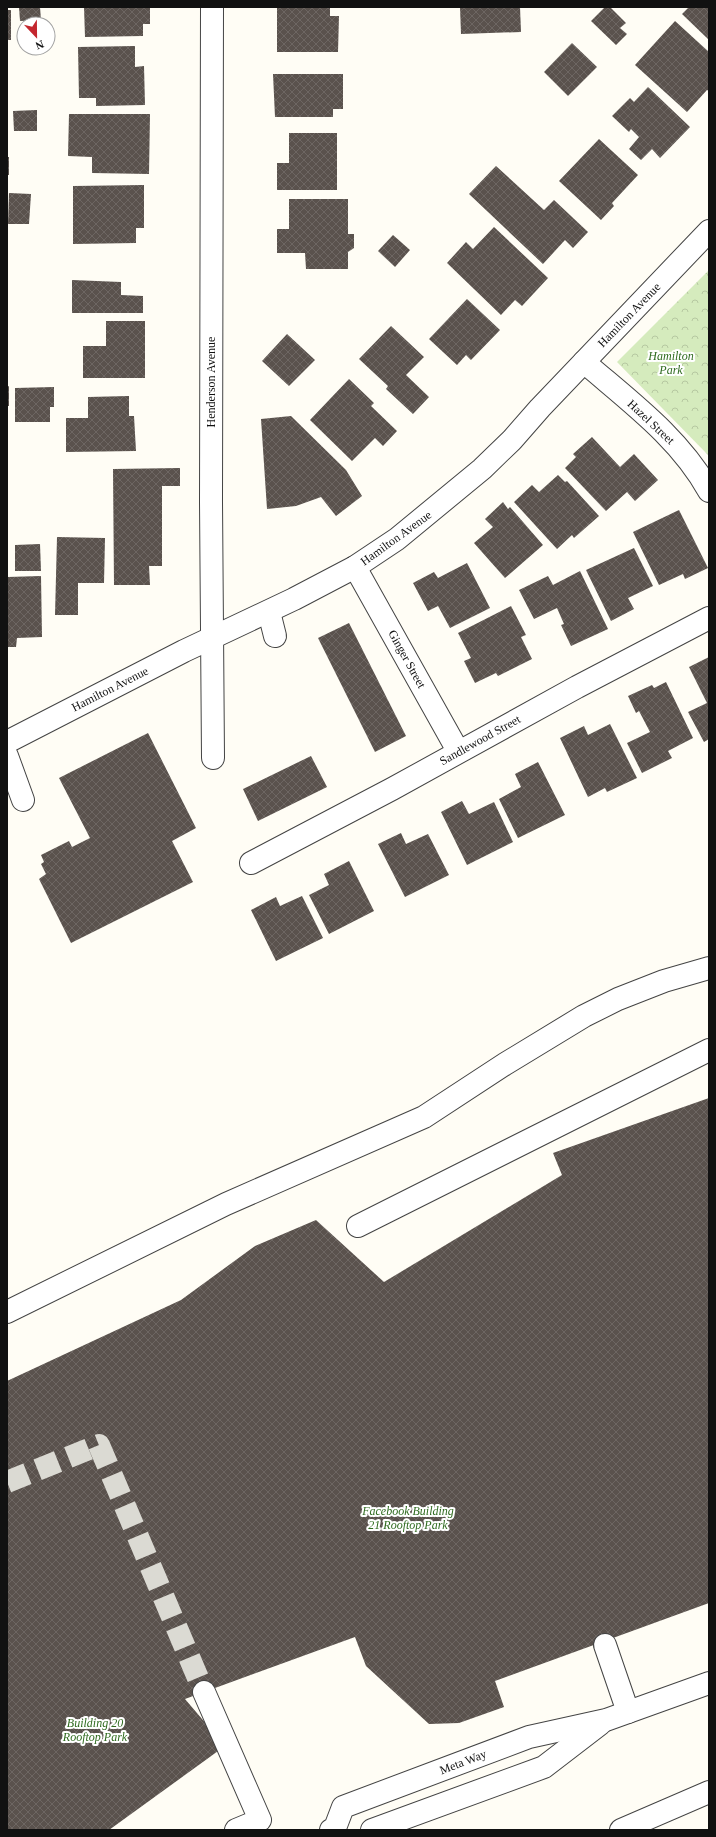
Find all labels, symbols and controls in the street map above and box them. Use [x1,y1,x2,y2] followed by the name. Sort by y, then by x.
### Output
[16,16,56,56] north arrow
[34,38,46,52] text: N
[595,280,663,350] street label: Hamilton Avenue
[204,337,218,427] street label: Henderson Avenue
[647,349,694,377] park label: Hamilton Park
[625,397,678,448] street label: Hazel Street
[358,508,434,568] street label: Hamilton Avenue
[385,627,429,691] street label: Ginger Street
[69,664,151,714] street label: Hamilton Avenue
[437,712,523,768] street label: Sandlewood Street
[361,1504,454,1532] park label: Facebook Building 21 Rooftop Park
[62,1716,128,1744] park label: Building 20 Rooftop Park
[438,1747,488,1777] street label: Meta Way

